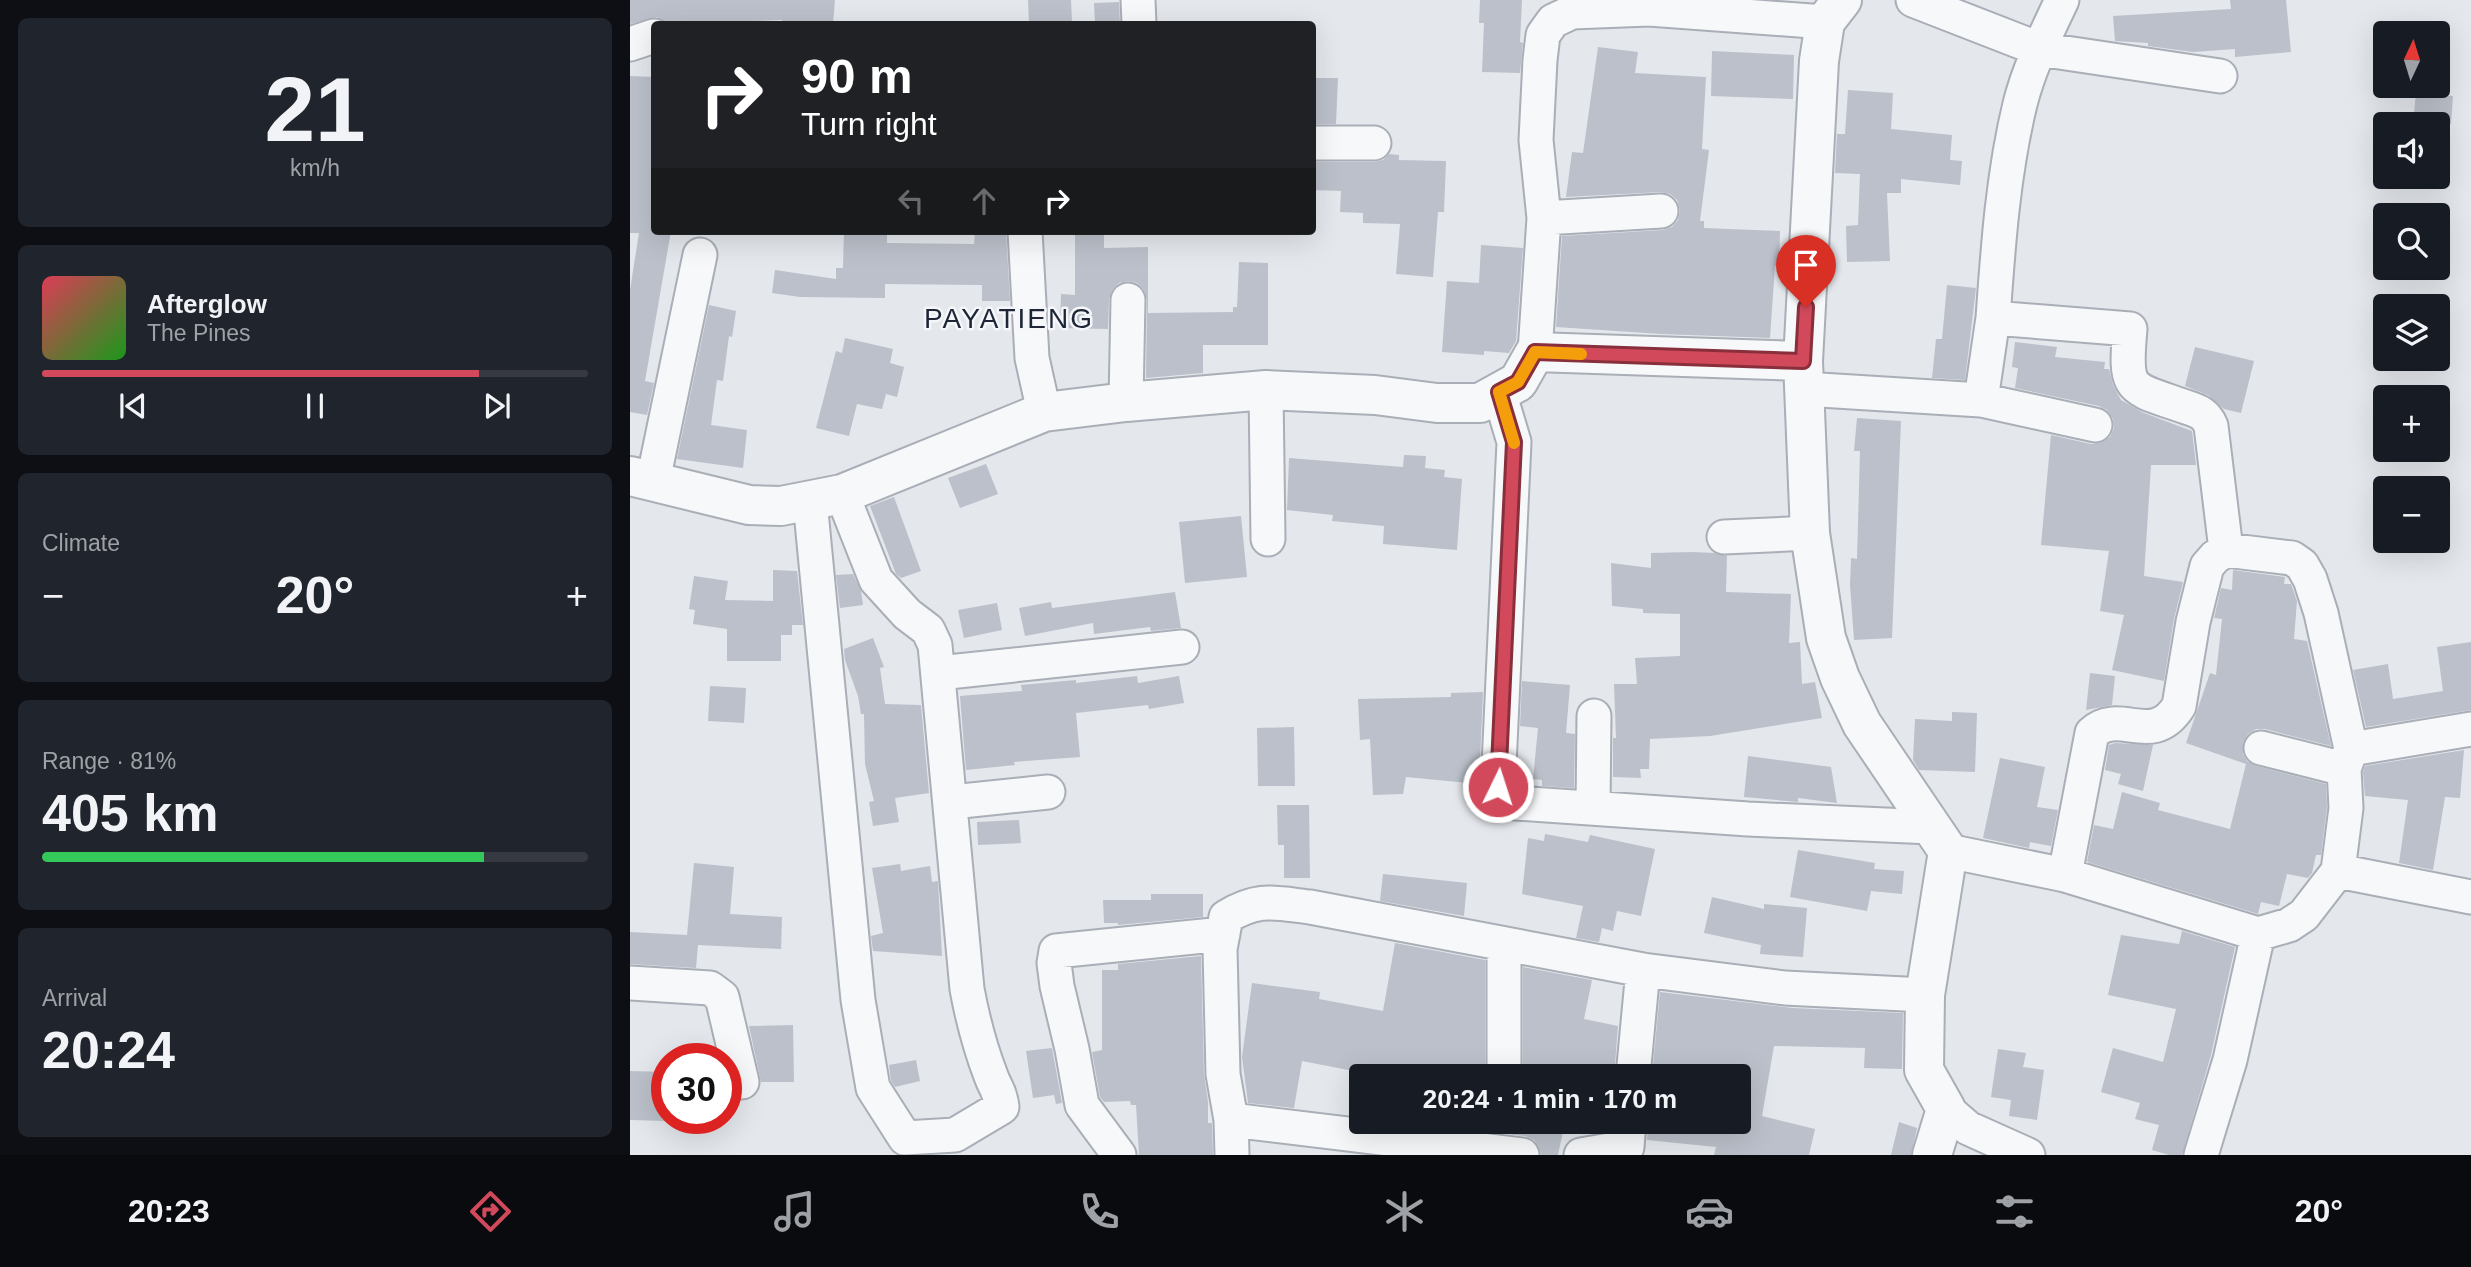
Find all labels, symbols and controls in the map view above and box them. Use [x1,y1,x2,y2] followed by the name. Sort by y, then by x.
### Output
[2373,21,2450,98] north arrow
[2373,21,2450,553] map controls
[686,49,777,140] icon: right
[801,49,913,103] text: 90 m
[264,59,366,160] text: 21
[801,106,937,142] text: Turn right
[2373,112,2450,189] button: sound
[290,155,340,181] text: km/h
[892,182,930,220] icon: left
[965,182,1003,220] icon: ahead
[1038,182,1076,220] icon: right
[2373,203,2450,280] button: search
[1776,235,1836,307] pin
[1787,246,1825,284] icon: arrive
[147,289,267,319] text: Afterglow
[2373,294,2450,371] button: layers
[924,303,1094,334] district label: PAYATIENG
[147,320,251,346] text: The Pines
[2373,385,2450,462] button: +
[114,387,152,425] icon: previous
[296,387,334,425] icon: pause
[478,387,516,425] icon: next
[2373,476,2450,553] button: −
[42,530,120,556] text: Climate
[276,566,354,624] text: 20°
[42,575,64,617] text: −
[566,575,588,617] text: +
[42,748,176,774] text: Range · 81%
[1461,750,1535,824] position arrow
[42,784,218,842] text: 405 km
[42,985,107,1011] text: Arrival
[42,1021,175,1079] text: 20:24
[651,1043,742,1134] speed limit sign: 30
[1423,1084,1677,1114] text: 20:24 · 1 min · 170 m
[466,1187,515,1236] icon: directions
[770,1187,819,1236] icon: music
[1075,1187,1124,1236] icon: phone
[1380,1187,1429,1236] icon: climate
[1685,1187,1734,1236] icon: car
[1990,1187,2039,1236] icon: filters
[128,1193,210,1229] text: 20:23
[2295,1193,2343,1229] text: 20°

